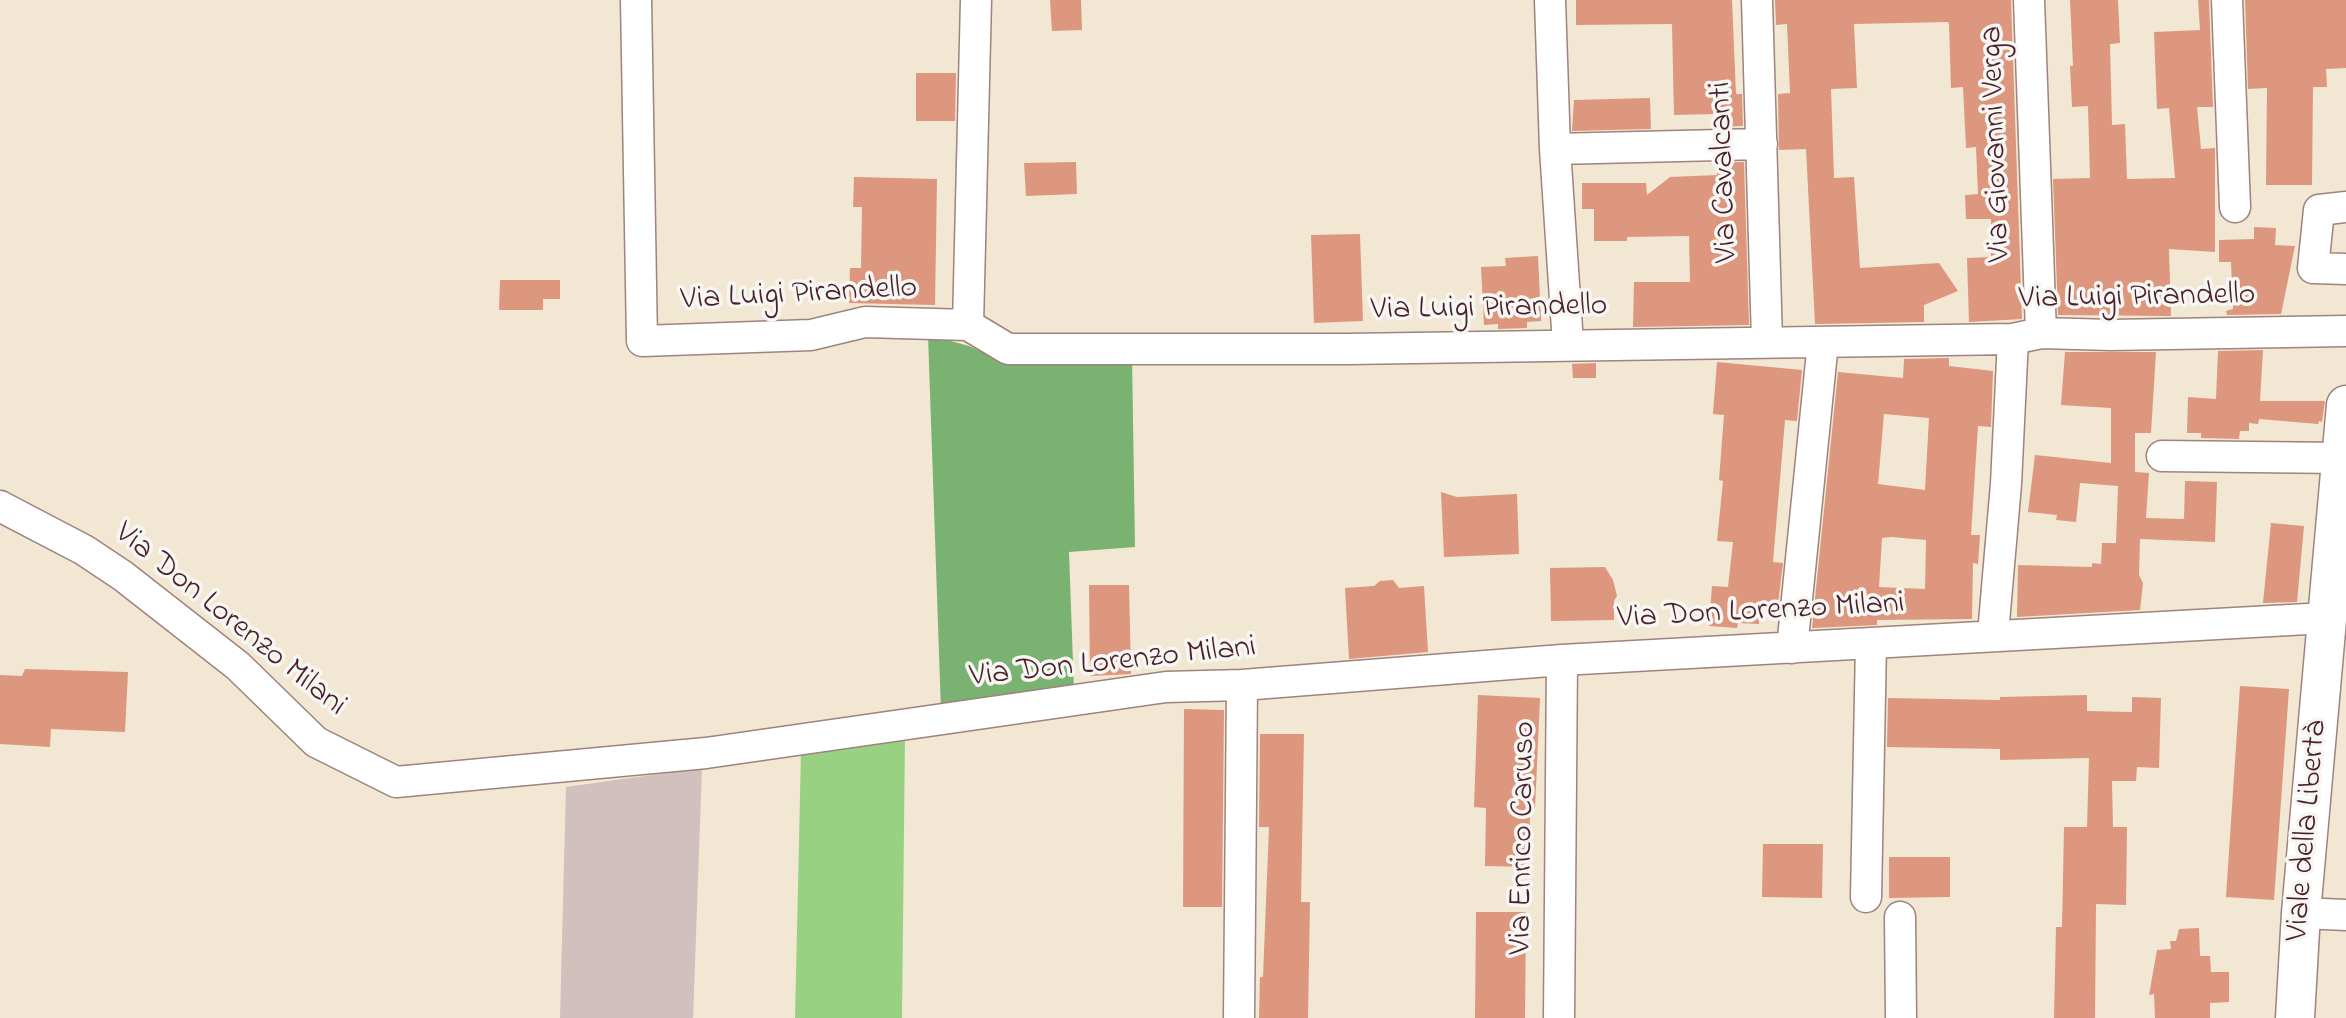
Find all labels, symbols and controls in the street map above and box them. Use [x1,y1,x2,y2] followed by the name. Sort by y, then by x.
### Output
[1975,25,2021,263] street label: Via Giovanni Verga
[1704,81,1748,263] street label: Via Cavalcanti
[680,271,918,321] street label: Via Luigi Pirandello
[2018,278,2256,320] street label: Via Luigi Pirandello
[1370,289,1608,331] street label: Via Luigi Pirandello
[105,516,353,726] street label: Via Don Lorenzo Milani
[1616,586,1906,640] street label: Via Don Lorenzo Milani
[968,630,1258,698] street label: Via Don Lorenzo Milani
[2280,719,2338,943] street label: Viale della Libertà
[1504,721,1546,955] street label: Via Enrico Caruso

